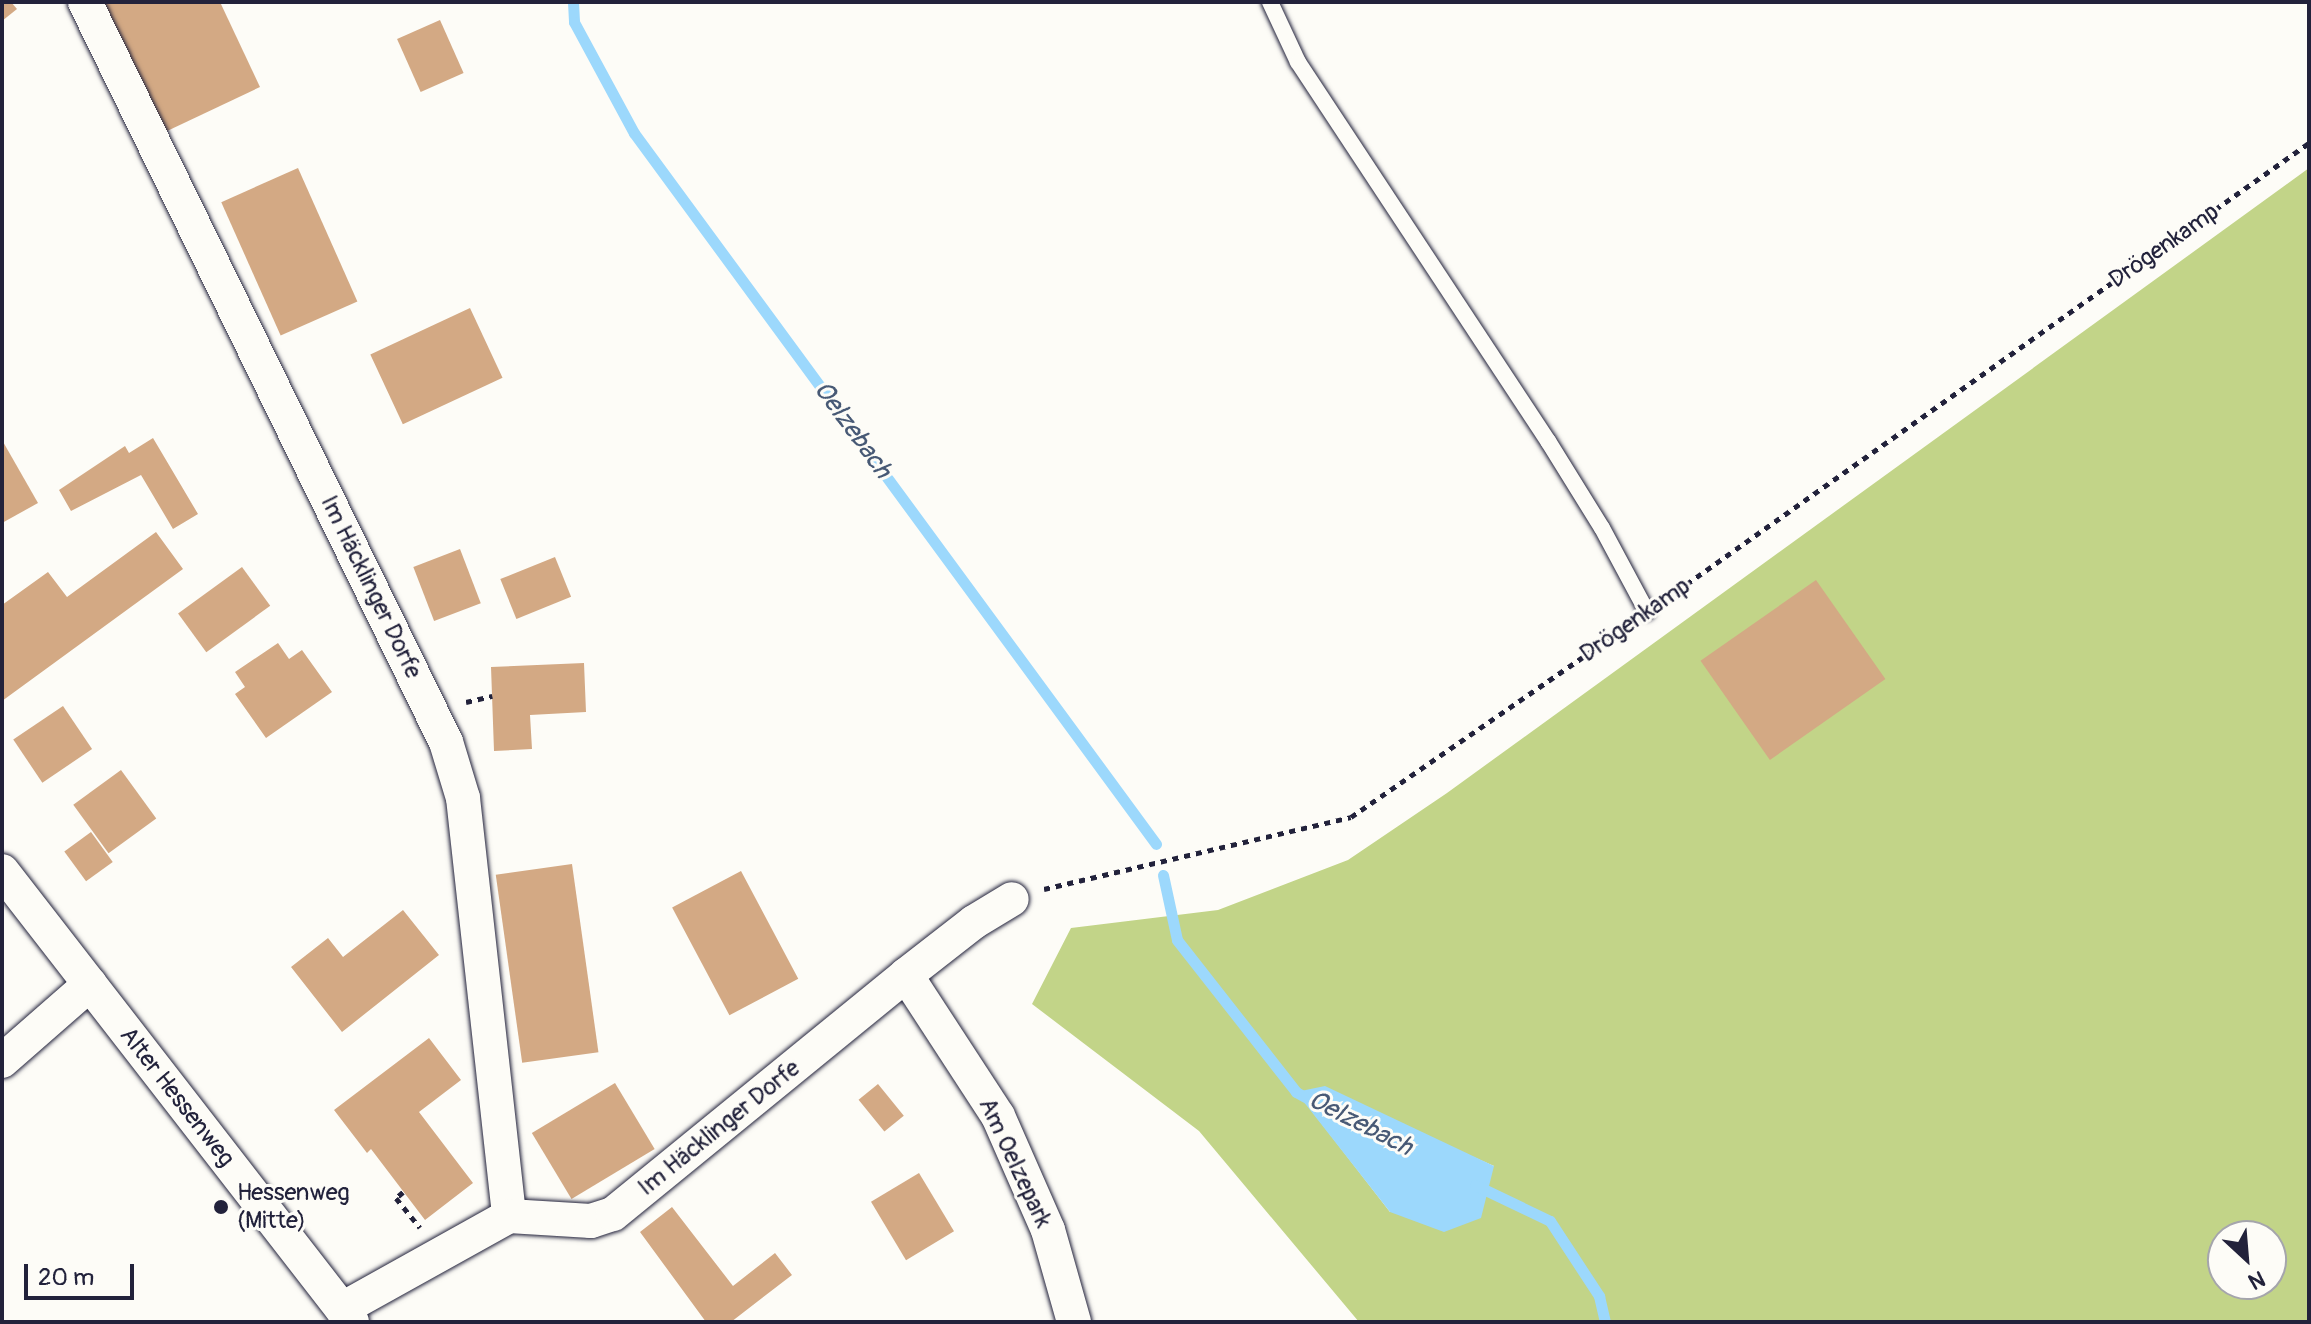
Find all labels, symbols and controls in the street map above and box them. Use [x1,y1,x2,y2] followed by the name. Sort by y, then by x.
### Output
[2103,198,2225,294] street label: Drögenkamp
[806,375,898,485] water label: Oelzebach
[314,491,428,683] street label: Im Häcklinger Dorfe
[1574,572,1696,668] street label: Drögenkamp
[114,1021,240,1173] street label: Alter Hessenweg
[632,1054,806,1202] street label: Im Häcklinger Dorfe
[1303,1085,1417,1163] water label: Oelzebach
[972,1094,1058,1232] street label: Am Oelzepark
[237,1179,350,1235] place label: Hessenweg (Mitte)
[212,1198,230,1216] marker: Hessenweg (Mitte)
[2207,1220,2287,1300] north arrow
[28,1248,138,1298] scale bar
[38,1263,94,1292] text: 20 m
[2244,1264,2269,1296] text: N

